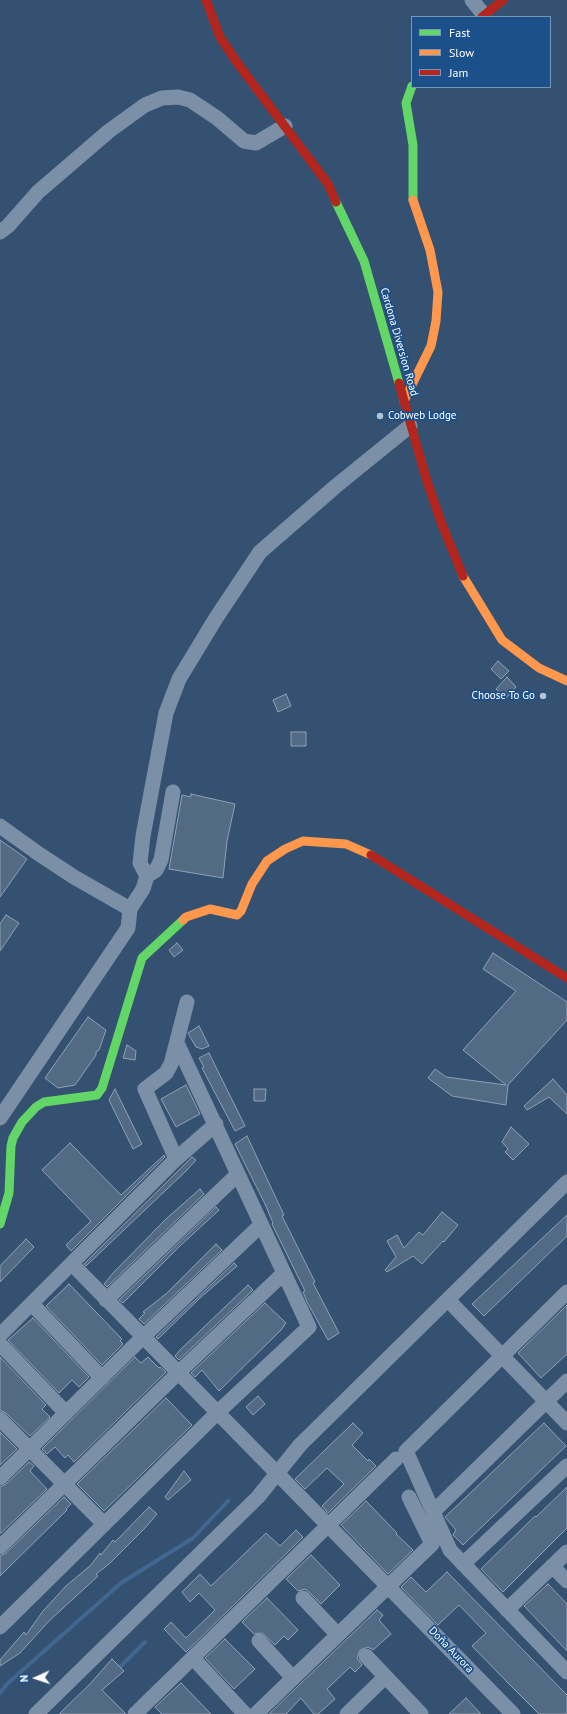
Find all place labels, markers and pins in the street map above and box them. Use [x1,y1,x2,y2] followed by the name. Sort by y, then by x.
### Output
[388,409,456,423] place label: Cobweb Lodge
[375,411,385,421] marker: Cobweb Lodge
[472,689,535,703] place label: Choose To Go
[538,691,548,701] marker: Choose To Go

